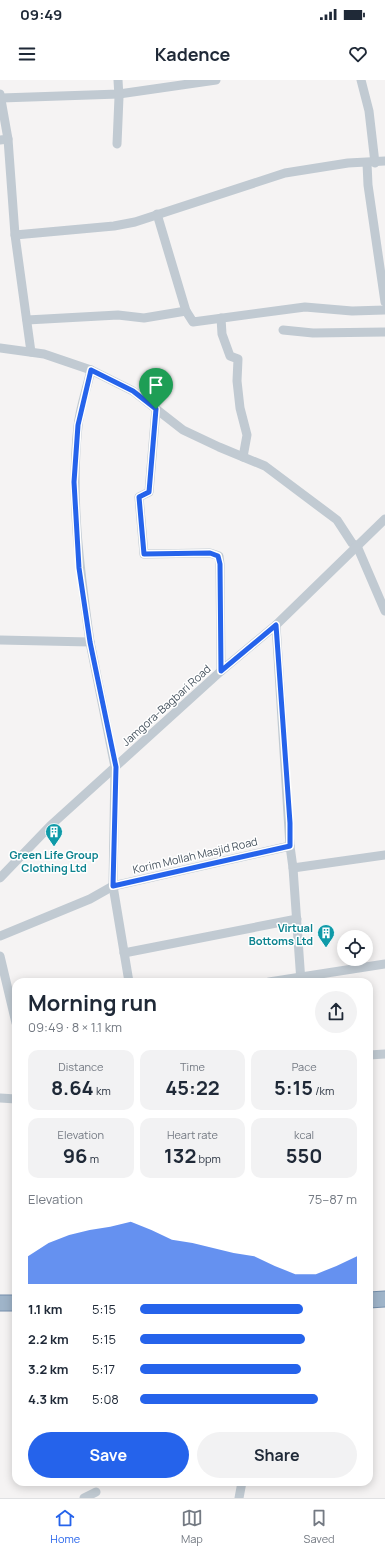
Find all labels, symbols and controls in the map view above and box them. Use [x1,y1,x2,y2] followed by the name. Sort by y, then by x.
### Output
[20,4,62,25] text: 09:49
[155,42,230,66] text: Kadence
[16,43,38,65] icon: menu
[347,43,369,65] icon: heart
[139,368,173,409] pin
[145,374,167,396] icon: arrive
[118,661,214,749] street label: Jamgora-Bagbari Road
[44,822,64,847] building icon: Green Life Group Clothing Ltd
[131,833,259,877] street label: Korim Mollah Masjid Road
[10,847,99,875] place label: Green Life Group Clothing Ltd
[249,920,313,948] place label: Virtual Bottoms Ltd
[316,923,336,948] building icon: Virtual Bottoms Ltd
[337,930,373,966] map controls
[337,930,373,966] button: locate
[28,988,157,1018] text: Morning run
[315,991,357,1033] button: share
[28,1018,122,1036] text: 09:49 · 8 × 1.1 km
[58,1059,103,1074] text: Distance
[180,1059,205,1074] text: Time
[292,1059,317,1074] text: Pace
[51,1074,94,1101] text: 8.64
[165,1074,220,1101] text: 45:22
[274,1074,313,1101] text: 5:15
[94,1083,111,1098] text: km
[313,1083,334,1098] text: /km
[58,1127,104,1142] text: Elevation
[167,1127,218,1142] text: Heart rate
[294,1127,314,1142] text: kcal
[63,1142,88,1169] text: 96
[164,1142,196,1169] text: 132
[286,1142,322,1169] text: 550
[88,1151,99,1166] text: m
[196,1151,221,1166] text: bpm
[28,1190,83,1208] text: Elevation
[308,1190,357,1208] text: 75–87 m
[28,1300,63,1318] text: 1.1 km
[92,1300,116,1318] text: 5:15
[28,1330,69,1348] text: 2.2 km
[92,1330,116,1348] text: 5:15
[28,1360,69,1378] text: 3.2 km
[92,1360,115,1378] text: 5:17
[28,1390,68,1408] text: 4.3 km
[92,1390,119,1408] text: 5:08
[28,1432,189,1478] button: Save
[197,1432,357,1478] button: Share
[50,1507,80,1546] tab: Home
[181,1507,203,1546] tab: Map
[304,1507,335,1546] tab: Saved

